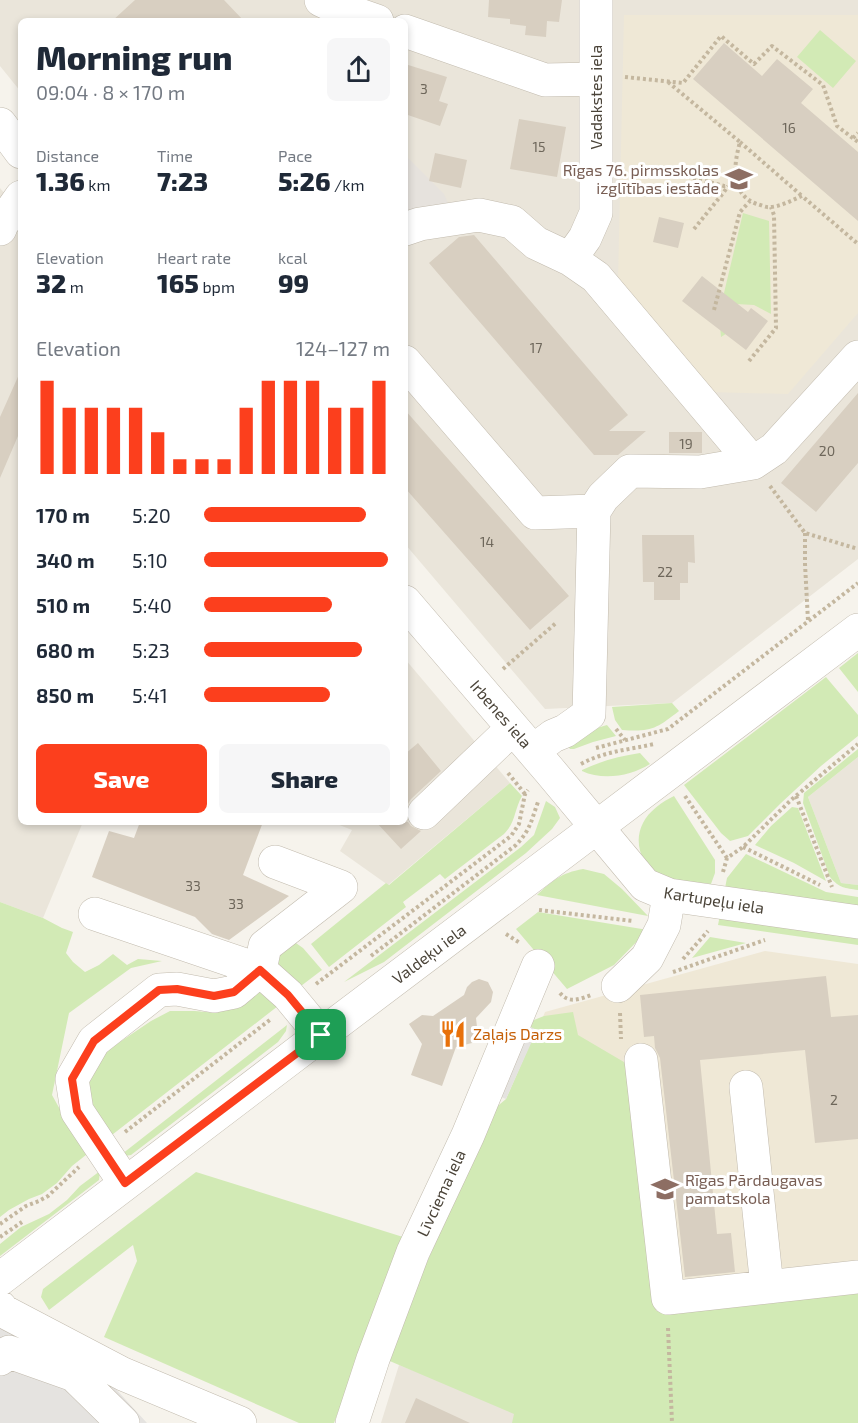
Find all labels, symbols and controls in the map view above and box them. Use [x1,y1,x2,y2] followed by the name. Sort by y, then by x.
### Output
[36,37,233,77] text: Morning run
[327,38,390,101] button: share
[586,45,605,149] street label: Vadakstes iela
[36,80,185,104] text: 09:04 · 8 × 170 m
[420,80,428,97] house number: 3
[782,119,796,136] house number: 16
[532,138,546,155] house number: 15
[36,146,99,165] text: Distance
[157,146,193,165] text: Time
[278,146,312,165] text: Pace
[563,160,719,197] place label: Rīgas 76. pirmsskolas izglītības iestāde
[724,164,754,194] school or university icon: Rīgas 76. pirmsskolas izglītības iestāde
[36,165,85,196] text: 1.36
[157,165,208,196] text: 7:23
[278,165,331,196] text: 5:26
[85,175,111,194] text: km
[331,175,365,194] text: /km
[36,248,104,267] text: Elevation
[157,248,231,267] text: Heart rate
[278,248,307,267] text: kcal
[36,267,66,298] text: 32
[157,267,199,298] text: 165
[278,267,309,298] text: 99
[66,277,84,296] text: m
[199,277,235,296] text: bpm
[36,336,121,360] text: Elevation
[296,336,390,360] text: 124–127 m
[530,339,542,356] house number: 17
[679,435,693,452] house number: 19
[819,442,835,459] house number: 20
[36,503,90,527] text: 170 m
[132,503,171,527] text: 5:20
[480,533,494,550] house number: 14
[36,548,95,572] text: 340 m
[132,548,167,572] text: 5:10
[657,563,673,580] house number: 22
[36,593,90,617] text: 510 m
[132,593,172,617] text: 5:40
[36,638,95,662] text: 680 m
[132,638,170,662] text: 5:23
[467,676,536,752] street label: Irbenes iela
[36,683,94,707] text: 850 m
[132,683,168,707] text: 5:41
[36,744,207,813] button: Save
[219,744,390,813] button: Share
[185,877,201,894] house number: 33
[662,882,766,919] street label: Kartupeļu iela
[228,895,244,912] house number: 33
[388,920,471,989] street label: Valdeķu iela
[295,1009,346,1060] pin
[304,1018,337,1051] icon: arrive
[438,1019,468,1049] restaurant icon: Zaļajs Darzs
[473,1024,562,1045] place label: Zaļajs Darzs
[830,1091,838,1108] house number: 2
[412,1146,469,1239] street label: Līvciema iela
[685,1170,823,1207] place label: Rīgas Pārdaugavas pamatskola
[650,1174,680,1204] school or university icon: Rīgas Pārdaugavas pamatskola

